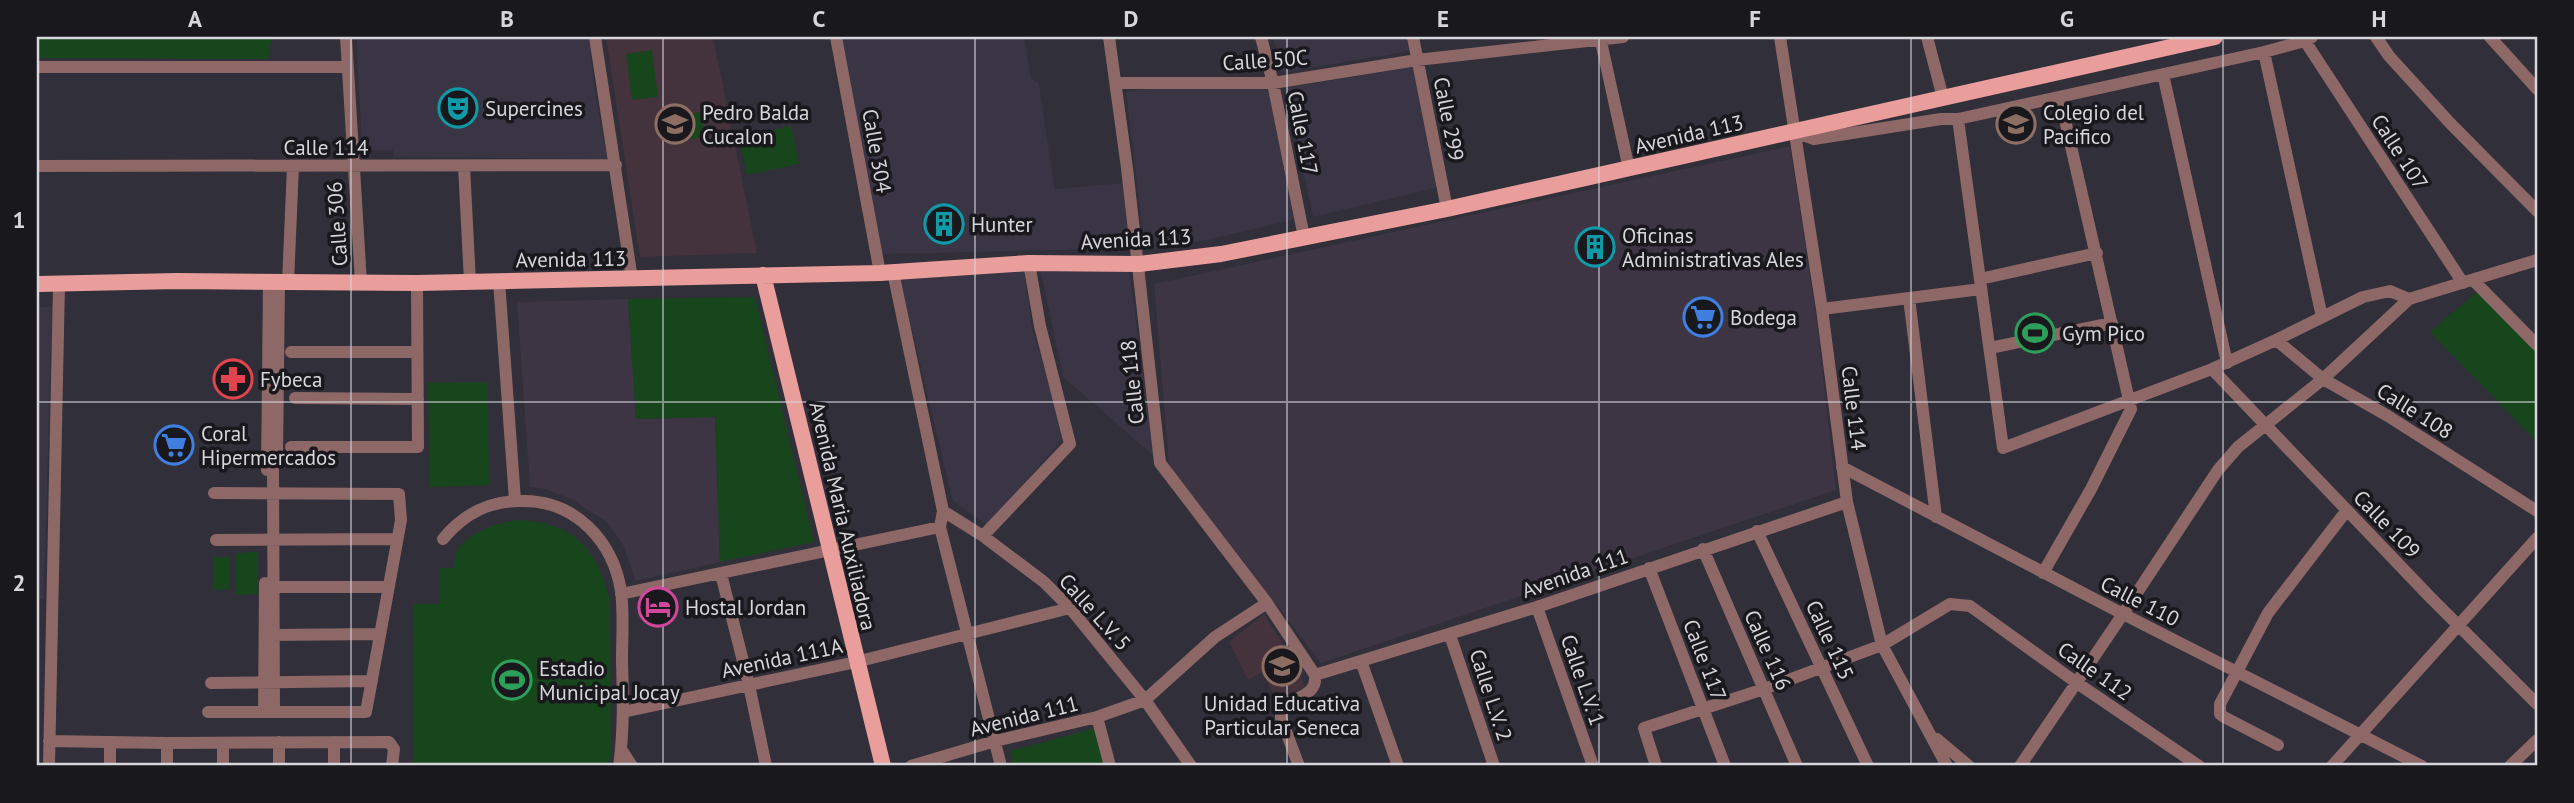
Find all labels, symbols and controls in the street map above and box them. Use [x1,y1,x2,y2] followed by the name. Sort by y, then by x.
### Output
[188,4,202,33] text: A
[500,4,514,33] text: B
[813,4,826,33] text: C
[1124,4,1138,33] text: D
[1437,4,1449,33] text: E
[1749,4,1761,33] text: F
[2060,4,2074,33] text: G
[2372,4,2386,33] text: H
[1221,44,1309,76] street label: Calle 50C
[1428,75,1470,163] street label: Calle 299
[437,87,479,129] theatre icon: Supercines
[1282,89,1324,177] street label: Calle 117
[485,95,583,122] place label: Supercines
[702,99,809,150] place label: Pedro Balda Cucalon
[2043,99,2144,150] place label: Colegio del Pacifico
[654,103,696,145] school or university icon: Pedro Balda Cucalon
[1995,103,2037,145] school or university icon: Colegio del Pacifico
[856,107,898,195] street label: Calle 304
[1632,108,1746,160] street label: Avenida 113
[2366,109,2434,195] street label: Calle 107
[284,134,368,161] street label: Calle 114
[321,181,353,267] street label: Calle 306
[923,203,965,245] building icon: Hunter
[12,205,26,234] text: 1
[971,211,1033,238] place label: Hunter
[1622,222,1804,273] place label: Oficinas Administrativas Ales
[1080,223,1192,255] street label: Avenida 113
[1574,226,1616,268] building icon: Oficinas Administrativas Ales
[515,245,627,273] street label: Avenida 113
[1682,296,1724,338] supermarket icon: Bodega
[1730,304,1797,331] place label: Bodega
[2014,312,2056,354] sports icon: Gym Pico
[2062,320,2145,347] place label: Gym Pico
[1114,338,1150,426] street label: Calle 118
[212,358,254,400] pharmacy icon: Fybeca
[1835,364,1873,452] street label: Calle 114
[260,366,322,393] place label: Fybeca
[2372,377,2458,445] street label: Calle 108
[804,399,882,633] street label: Avenida Maria Auxiliadora
[201,420,336,471] place label: Coral Hipermercados
[153,424,195,466] supermarket icon: Coral Hipermercados
[2348,484,2426,564] street label: Calle 109
[1518,542,1632,604] street label: Avenida 111
[12,568,26,597] text: 2
[1053,568,1137,656] street label: Calle L.V. 5
[2096,570,2184,632] street label: Calle 110
[637,586,679,628] hotel icon: Hostal Jordan
[685,594,806,621] place label: Hostal Jordan
[1800,596,1860,684] street label: Calle 115
[1738,606,1798,694] street label: Calle 116
[1677,616,1733,704] street label: Calle 117
[1555,631,1611,729] street label: Calle L.V. 1
[719,632,846,684] street label: Avenida 111A
[2052,636,2138,706] street label: Calle 112
[1261,645,1303,687] school or university icon: Unidad Educativa Particular Seneca
[1464,646,1518,744] street label: Calle L.V. 2
[539,655,680,706] place label: Estadio Municipal Jocay
[491,659,533,701] sports icon: Estadio Municipal Jocay
[967,689,1081,743] street label: Avenida 111
[1204,690,1360,741] place label: Unidad Educativa Particular Seneca

